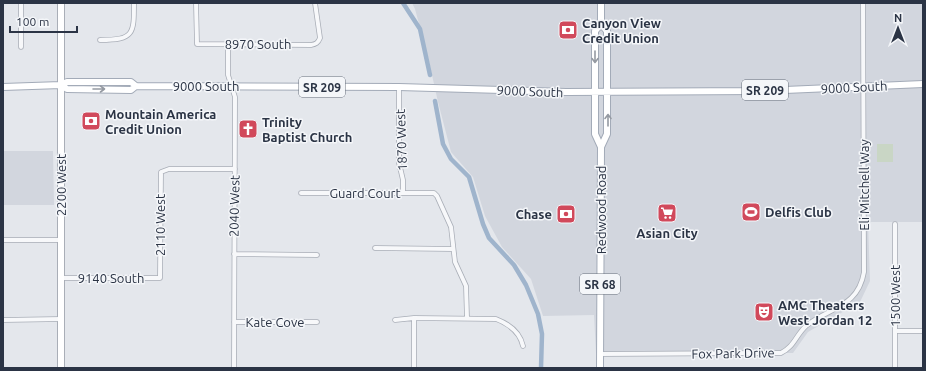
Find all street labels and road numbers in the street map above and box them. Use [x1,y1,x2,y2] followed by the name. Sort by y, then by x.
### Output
[225,37,291,51] street label: 8970 South
[299,77,345,97] road number: SR 209
[820,78,888,96] street label: 9000 South
[173,79,239,93] street label: 9000 South
[742,80,788,100] road number: SR 209
[496,83,564,99] street label: 9000 South
[393,109,409,171] street label: 1870 West
[857,139,871,231] street label: Eli Mitchell Way
[54,154,68,216] street label: 2200 West
[594,166,608,254] street label: Redwood Road
[226,175,242,237] street label: 2040 West
[329,186,401,200] street label: Guard Court
[153,194,167,256] street label: 2110 West
[888,265,902,327] street label: 1500 West
[78,271,144,285] street label: 9140 South
[580,274,620,294] road number: SR 68
[246,315,304,329] street label: Kate Cove
[691,345,775,361] street label: Fox Park Drive

